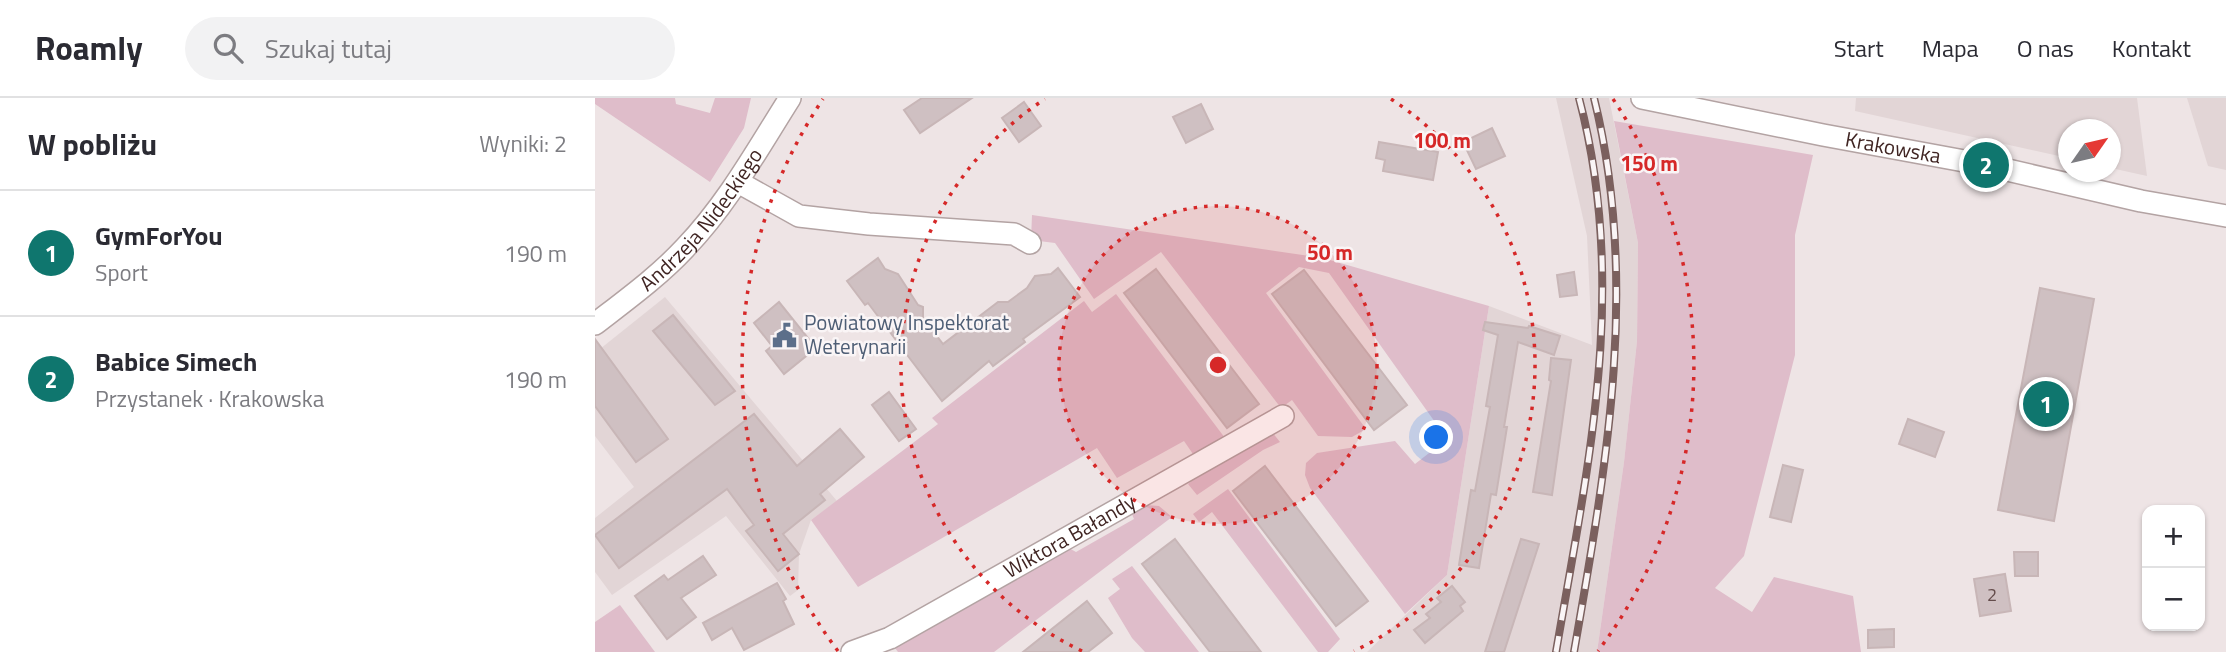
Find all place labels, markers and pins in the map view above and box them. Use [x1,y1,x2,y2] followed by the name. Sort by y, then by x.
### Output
[1963,139,2009,191] pin: 2
[804,306,1010,362] place label: Powiatowy Inspektorat Weterynarii
[770,321,798,349] public building icon: Powiatowy Inspektorat Weterynarii
[1206,353,1230,377] centre of rings
[2023,378,2069,430] pin: 1

